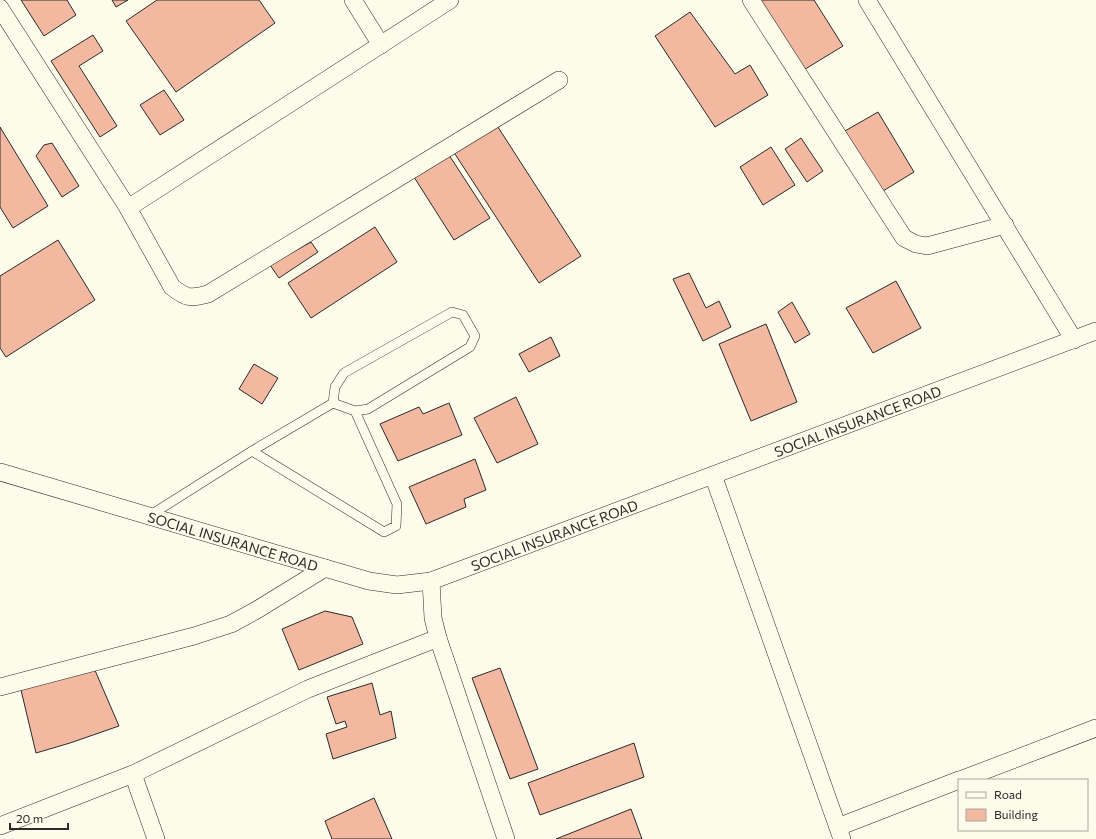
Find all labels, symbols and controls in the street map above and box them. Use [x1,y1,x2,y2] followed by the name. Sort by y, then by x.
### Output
[772,382,943,460] street label: SOCIAL INSURANCE ROAD
[469,496,640,574] street label: SOCIAL INSURANCE ROAD
[146,508,320,574] street label: SOCIAL INSURANCE ROAD
[958,779,1088,831] legend
[994,787,1022,801] text: Road
[10,805,68,831] scale bar
[994,807,1038,821] text: Building
[16,811,43,825] text: 20 m

